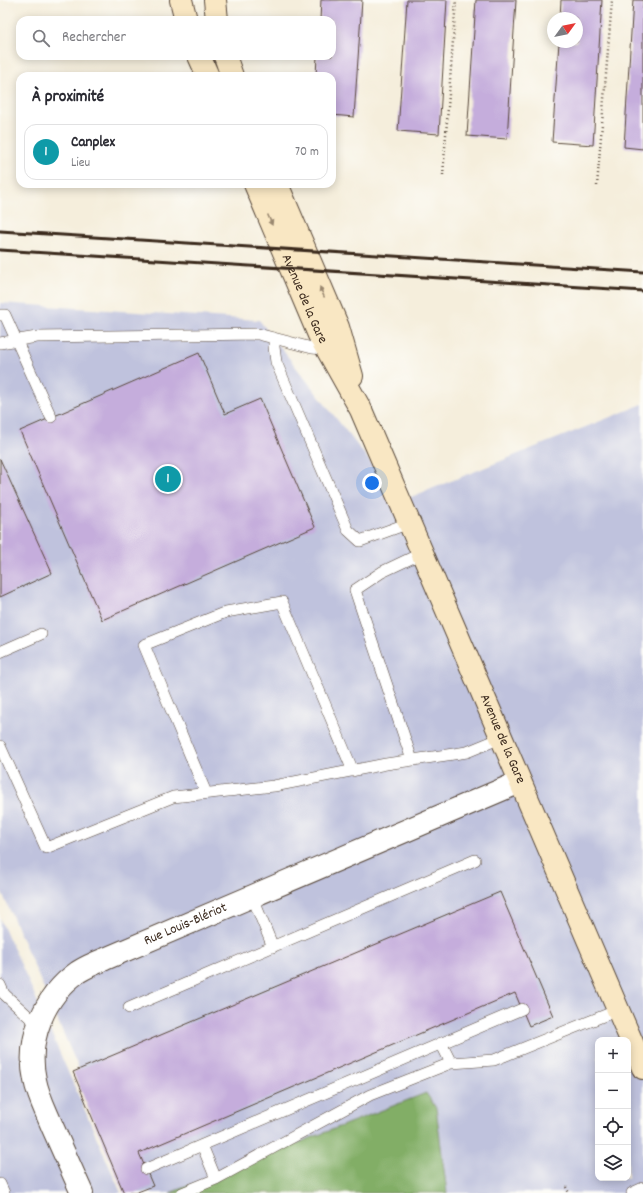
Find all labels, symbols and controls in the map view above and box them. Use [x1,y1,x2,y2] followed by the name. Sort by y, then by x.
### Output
[547,12,583,48] north arrow
[16,16,336,60] search box
[30,27,52,49] icon: search
[62,27,126,49] text: Rechercher
[32,86,104,110] text: À proximité
[71,132,115,154] text: Canplex
[45,143,47,162] text: 1
[295,143,319,162] text: 70 m
[71,154,90,173] text: Lieu
[268,214,274,226] one-way arrow
[276,251,332,348] street label: Avenue de la Gare
[319,285,325,297] one-way arrow
[155,464,181,494] pin: 1
[362,473,382,493] your location
[474,691,530,787] street label: Avenue de la Gare
[141,898,230,951] street label: Rue Louis-Blériot
[595,1037,631,1181] map controls
[595,1037,631,1073] button: +
[595,1073,631,1109] button: −
[595,1109,631,1145] button: locate
[595,1145,631,1181] button: layers

